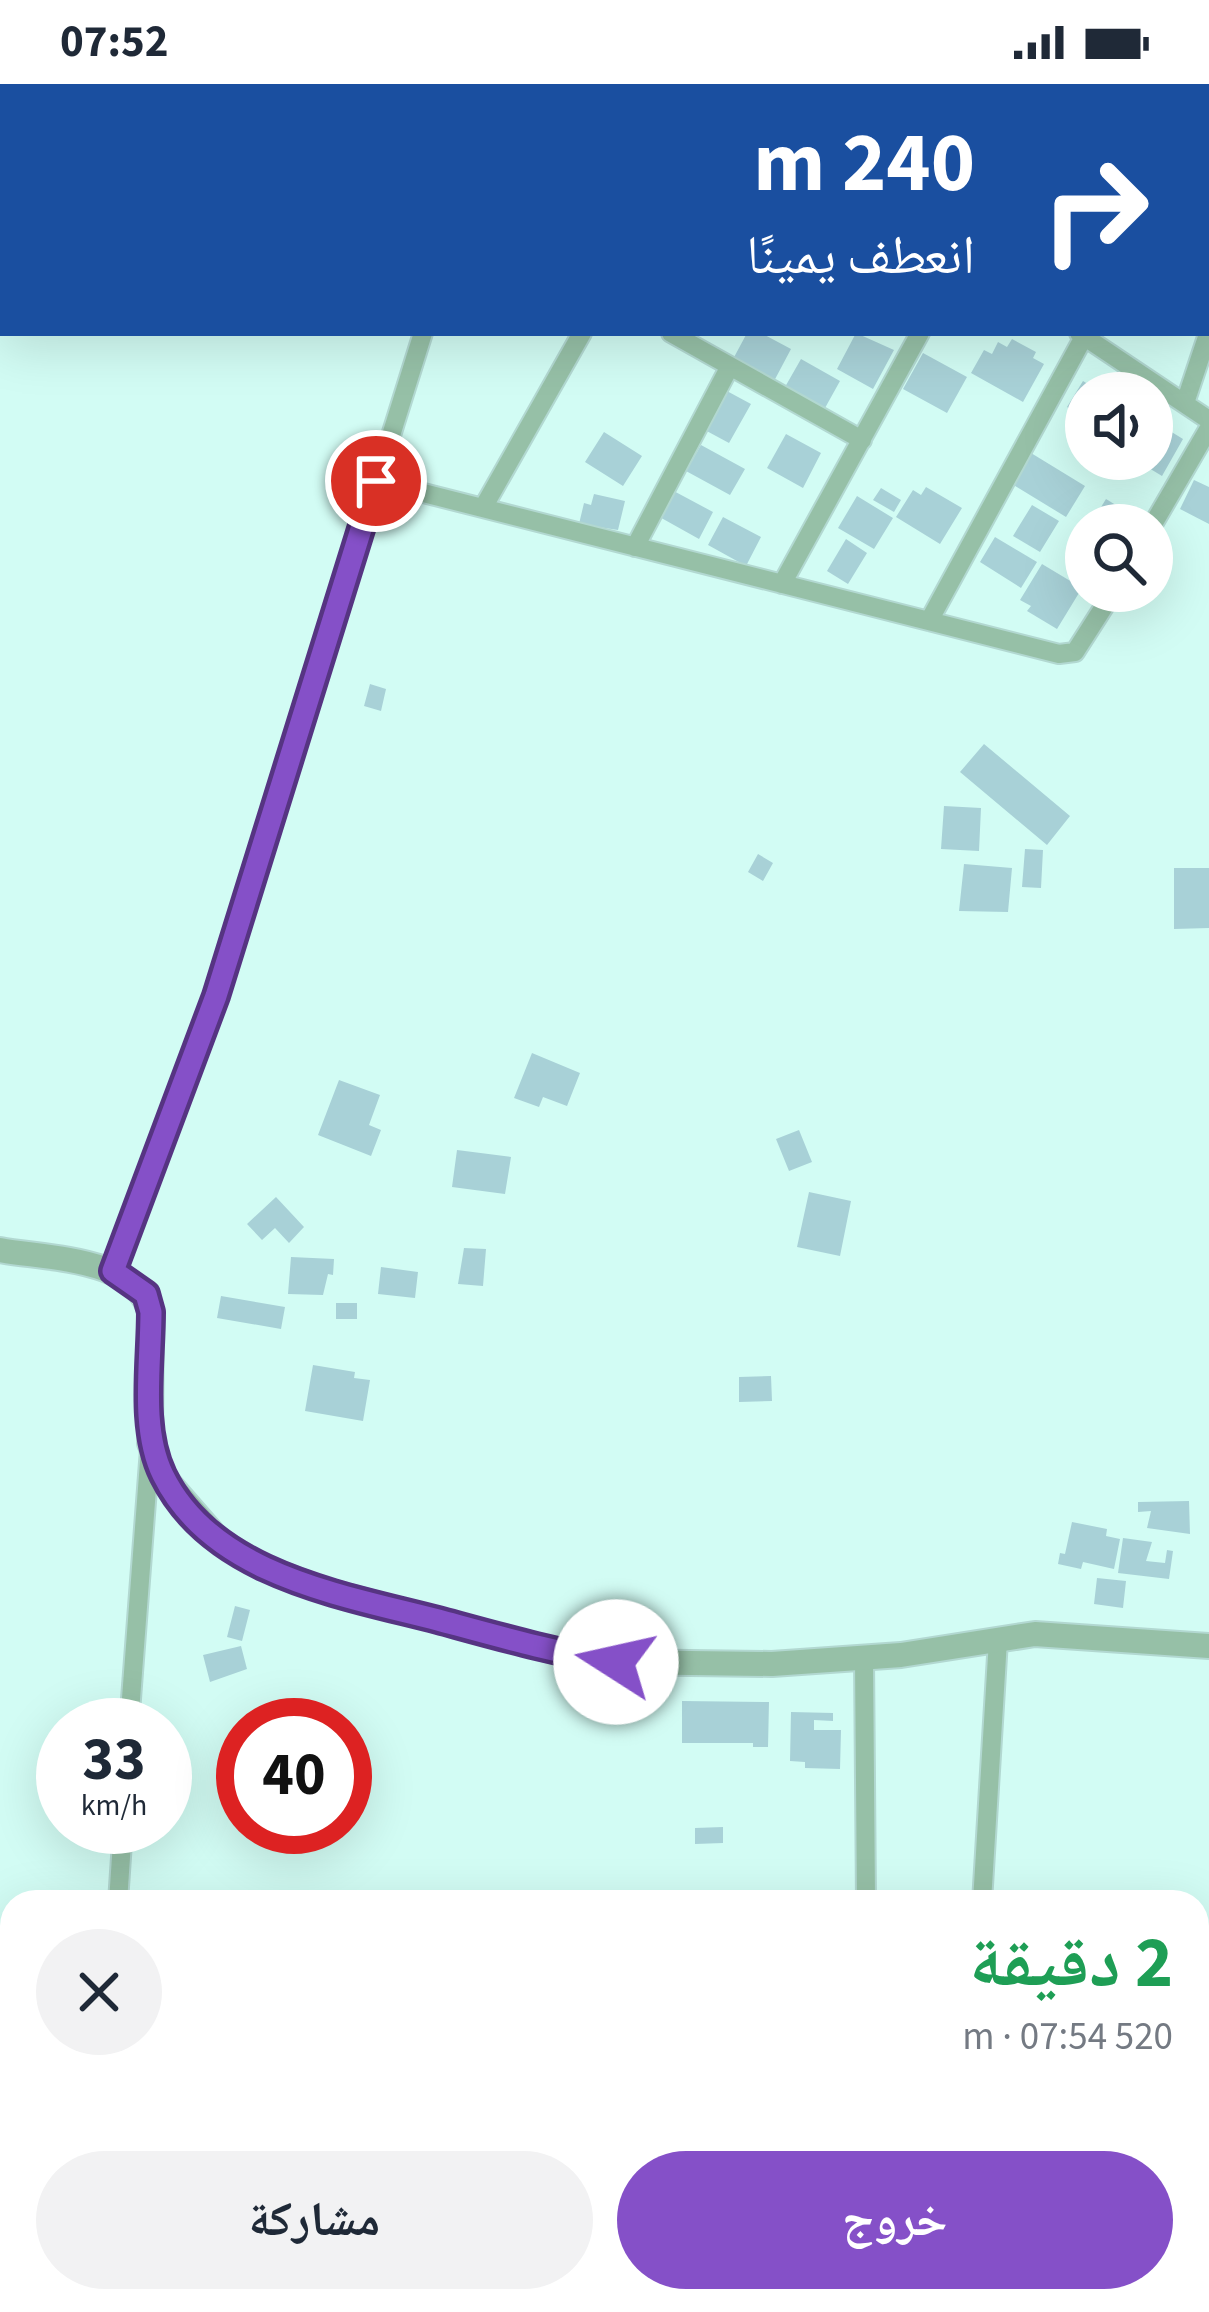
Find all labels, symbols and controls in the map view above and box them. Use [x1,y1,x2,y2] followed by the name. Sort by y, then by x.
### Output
[60,10,169,74] text: 07:52
[753,104,975,224] text: 240 m
[1017,132,1173,288] icon: right
[746,218,975,295] text: انعطف يمينًا
[1065,372,1173,612] map controls
[1065,372,1173,480] button: sound
[325,430,427,532] pin
[343,448,409,514] icon: arrive
[1065,504,1173,612] button: search
[553,1599,679,1725] position arrow
[216,1698,372,1854] speed limit sign: 40
[82,1718,146,1803] text: 33
[81,1784,147,1827] text: km/h
[969,1912,1173,2015] text: 2 دقيقة
[36,1929,162,2055] button: close
[962,2009,1173,2065] text: 520 m · 07:54
[36,2151,593,2289] button: مشاركة
[617,2151,1173,2289] button: خروج

